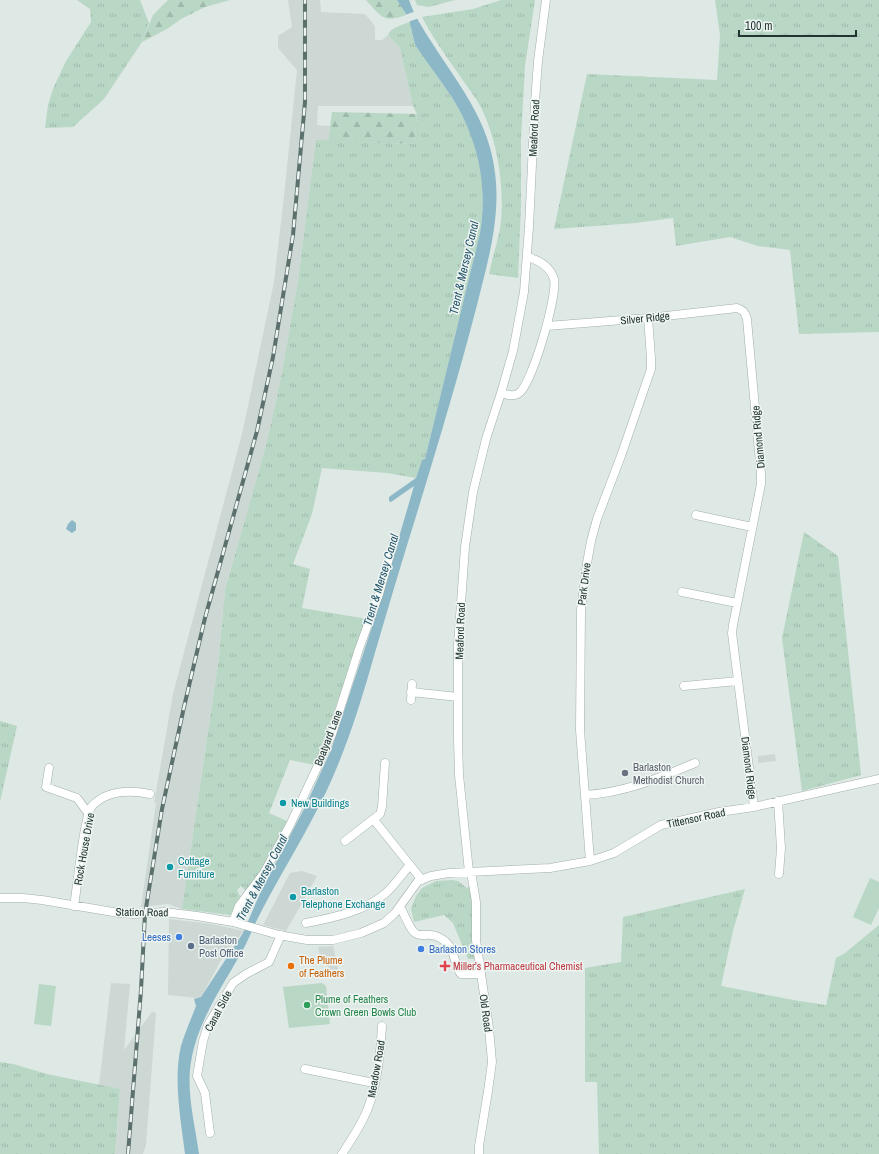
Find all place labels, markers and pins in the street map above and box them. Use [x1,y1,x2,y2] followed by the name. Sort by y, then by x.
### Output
[633,760,704,787] place label: Barlaston Methodist Church
[620,768,630,778] marker: Barlaston Methodist Church
[291,796,350,810] place label: New Buildings
[278,798,288,808] marker: New Buildings
[178,854,215,881] place label: Cottage Furniture
[165,862,175,872] marker: Cottage Furniture
[301,884,385,911] place label: Barlaston Telephone Exchange
[288,892,298,902] marker: Barlaston Telephone Exchange
[142,930,171,944] place label: Leeses
[174,932,184,942] marker: Leeses
[199,933,243,960] place label: Barlaston Post Office
[186,941,196,951] marker: Barlaston Post Office
[429,942,496,956] place label: Barlaston Stores
[416,944,426,954] marker: Barlaston Stores
[299,953,345,980] place label: The Plume of Feathers
[453,959,583,973] place label: Miller's Pharmaceutical Chemist
[286,961,296,971] marker: The Plume of Feathers
[440,961,450,971] marker: Miller's Pharmaceutical Chemist
[315,992,416,1019] place label: Plume of Feathers Crown Green Bowls Club
[302,1000,312,1010] marker: Plume of Feathers Crown Green Bowls Club

